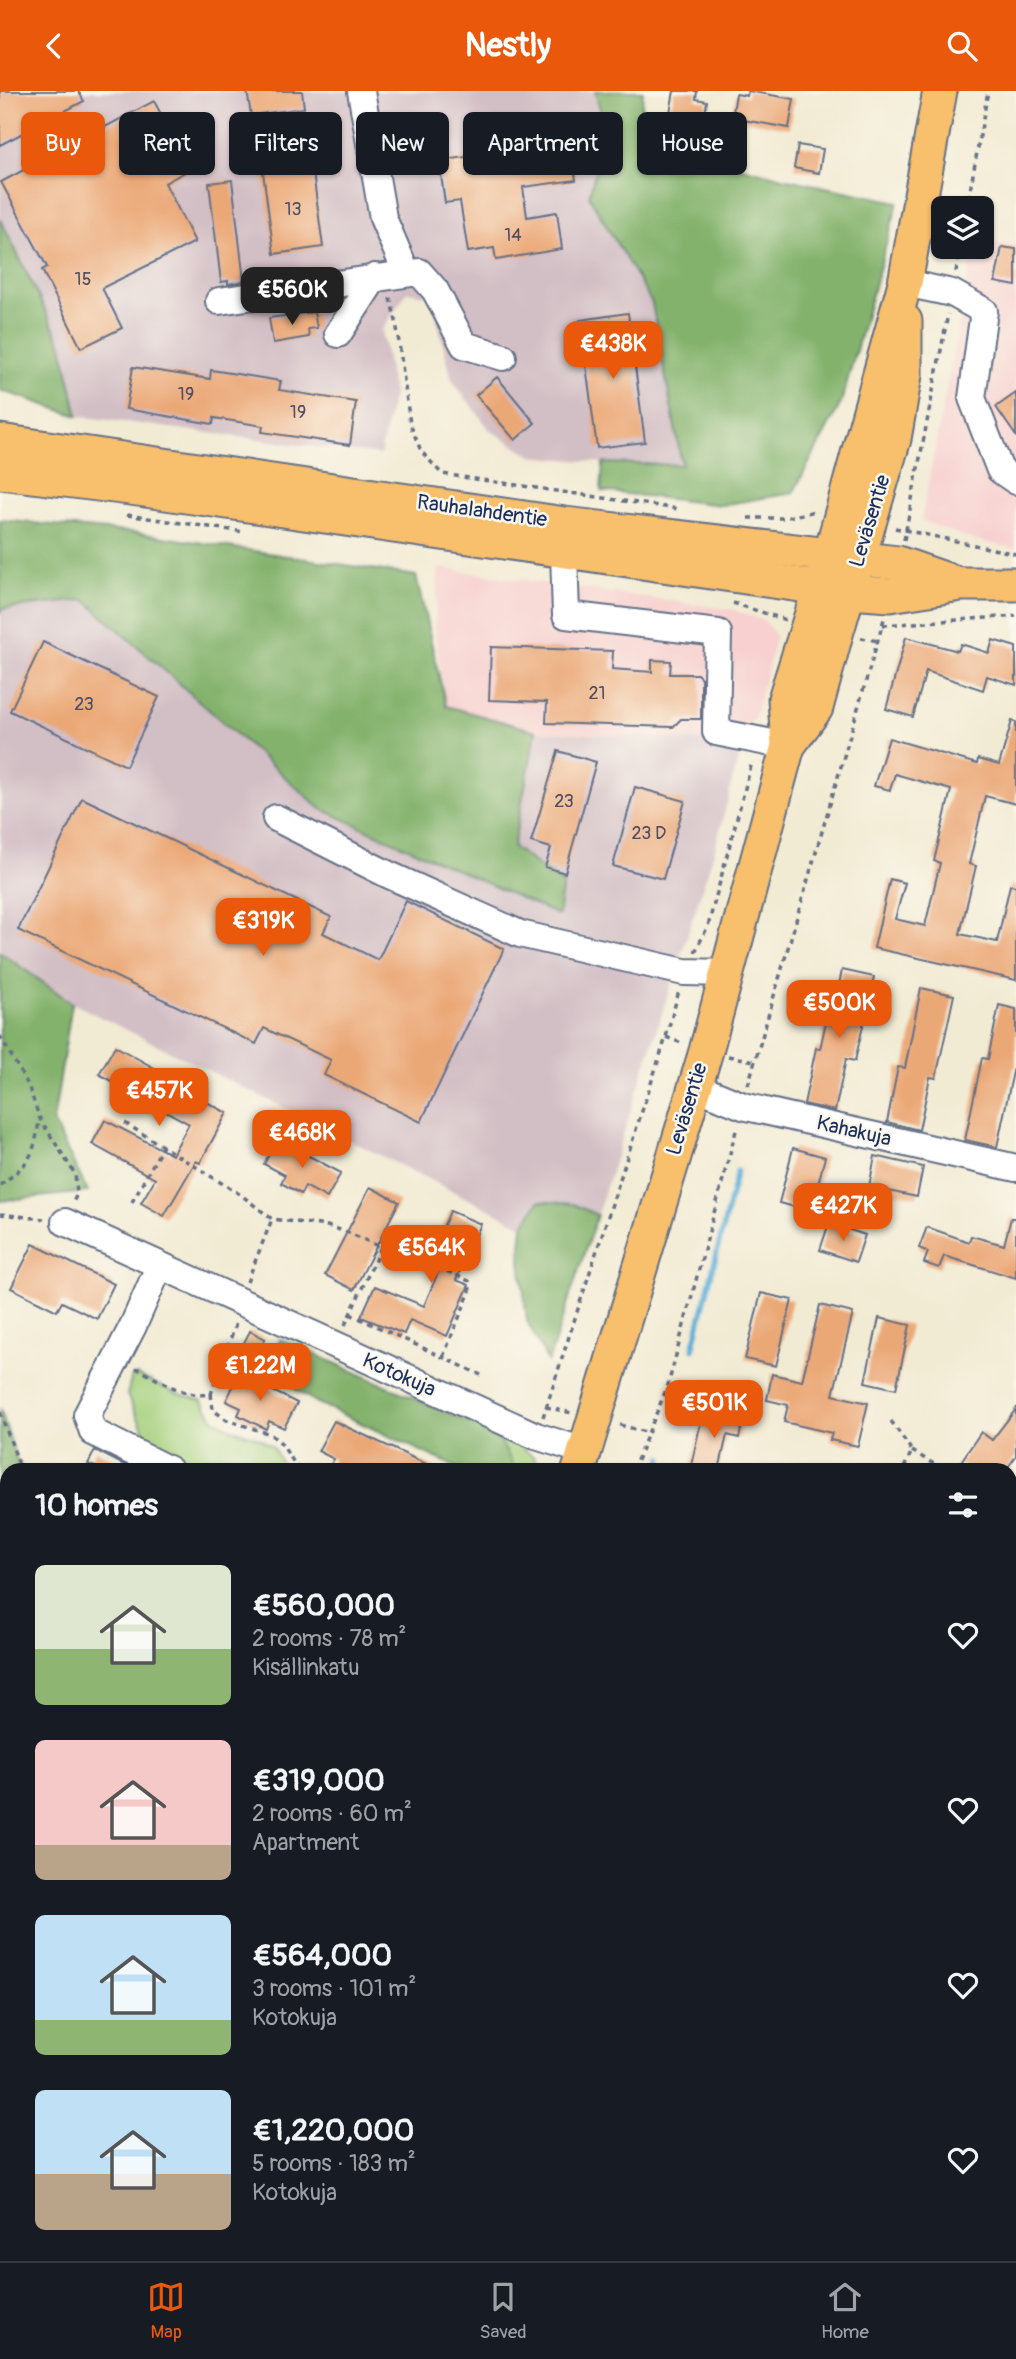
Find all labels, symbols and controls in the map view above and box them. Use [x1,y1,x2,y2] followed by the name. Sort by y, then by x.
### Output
[465,26,551,66] text: Nestly
[35,27,73,65] icon: back
[943,27,981,65] icon: search
[21,112,105,175] chip: Buy
[119,112,215,175] chip: Rent
[229,112,342,175] chip: Filters
[356,112,449,175] chip: New
[463,112,623,175] chip: Apartment
[637,112,747,175] chip: House
[931,196,994,259] map controls
[931,196,994,259] button: layers
[284,198,302,221] house number: 13
[504,224,522,247] house number: 14
[243,267,341,327] pin: €560K
[75,268,91,291] house number: 15
[257,275,327,304] text: €560K
[564,321,662,381] pin: €438K
[580,329,646,358] text: €438K
[178,383,194,406] house number: 19
[290,401,306,424] house number: 19
[843,471,897,570] street label: Leväsentie
[415,489,549,534] street label: Rauhalahdentie
[588,682,606,705] house number: 21
[74,693,94,716] house number: 23
[554,790,574,813] house number: 23
[632,822,666,845] house number: 23 D
[214,899,312,958] pin: €319K
[232,906,294,935] text: €319K
[790,981,888,1040] pin: €500K
[803,988,875,1017] text: €500K
[660,1059,714,1158] street label: Leväsentie
[110,1069,208,1128] pin: €457K
[125,1076,193,1105] text: €457K
[814,1109,894,1153] street label: Kahakuja
[253,1111,351,1170] pin: €468K
[268,1118,336,1147] text: €468K
[794,1183,892,1243] pin: €427K
[809,1191,877,1220] text: €427K
[382,1225,480,1285] pin: €564K
[397,1233,465,1262] text: €564K
[203,1343,317,1403] pin: €1.22M
[358,1347,440,1403] street label: Kotokuja
[224,1351,296,1380] text: €1.22M
[665,1381,763,1440] pin: €501K
[681,1388,747,1417] text: €501K
[944,1486,982,1524] icon: filters
[35,1487,158,1524] text: 10 homes
[252,1587,395,1624] text: €560,000
[91,1593,175,1677] icon: home
[944,1616,982,1654] icon: heart
[252,1624,406,1653] text: 2 rooms · 78 m²
[252,1653,359,1682] text: Kisällinkatu
[252,1762,385,1799] text: €319,000
[91,1768,175,1852] icon: home
[944,1791,982,1829] icon: heart
[252,1799,412,1828] text: 2 rooms · 60 m²
[252,1828,359,1857] text: Apartment
[252,1937,392,1974] text: €564,000
[91,1943,175,2027] icon: home
[944,1966,982,2004] icon: heart
[252,1974,416,2003] text: 3 rooms · 101 m²
[252,2003,337,2032] text: Kotokuja
[252,2112,414,2149] text: €1,220,000
[91,2118,175,2202] icon: home
[944,2141,982,2179] icon: heart
[252,2149,416,2178] text: 5 rooms · 183 m²
[252,2178,337,2207] text: Kotokuja
[147,2278,185,2344] tab: Map
[479,2278,527,2344] tab: Saved
[821,2278,869,2344] tab: Home

